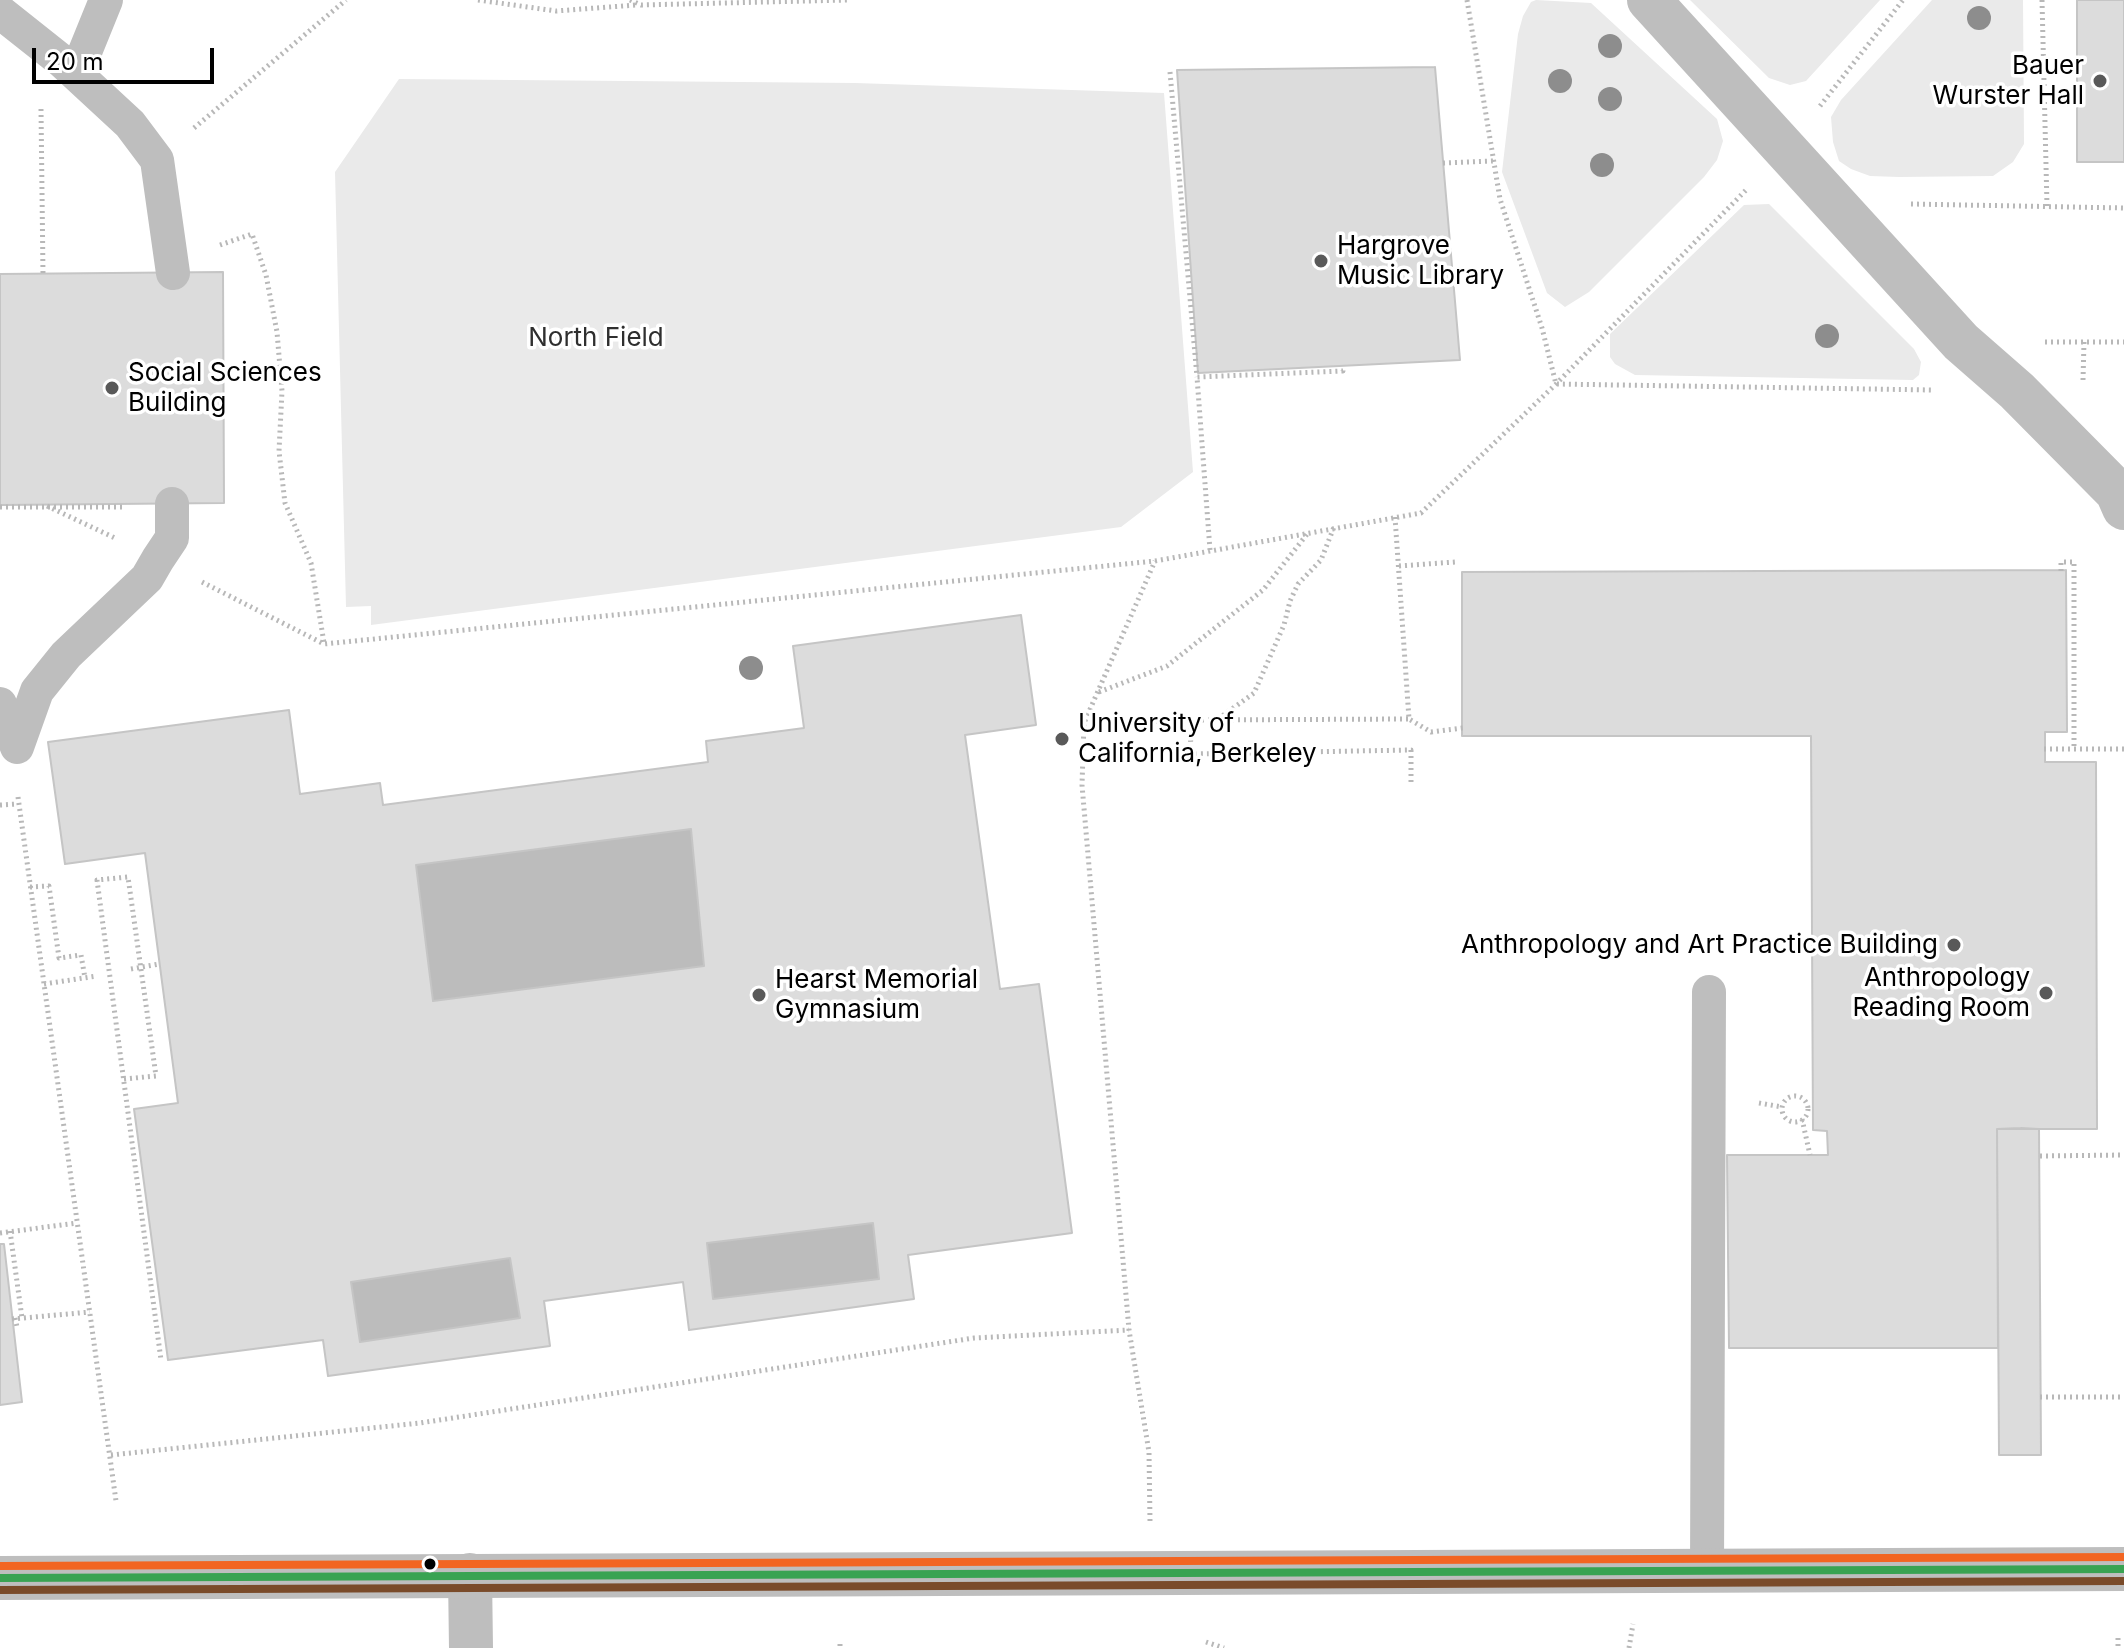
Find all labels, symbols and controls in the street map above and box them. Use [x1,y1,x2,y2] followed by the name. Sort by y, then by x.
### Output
[36,32,218,82] scale bar
[46,47,104,76] text: 20 m
[1932,50,2084,112] place label: Bauer Wurster Hall
[2091,72,2109,90] marker: Bauer Wurster Hall
[1337,230,1504,292] place label: Hargrove Music Library
[1312,252,1330,270] marker: Hargrove Music Library
[528,322,664,354] park label: North Field
[128,357,322,418] place label: Social Sciences Building
[103,379,121,397] marker: Social Sciences Building
[1078,708,1317,770] place label: University of California, Berkeley
[1053,730,1071,748] marker: University of California, Berkeley
[1461,929,1938,961] place label: Anthropology and Art Practice Building
[1945,936,1963,954] marker: Anthropology and Art Practice Building
[1852,962,2030,1024] place label: Anthropology Reading Room
[775,964,978,1026] place label: Hearst Memorial Gymnasium
[2037,984,2055,1002] marker: Anthropology Reading Room
[750,986,768,1004] marker: Hearst Memorial Gymnasium
[422,1556,438,1572] unlabelled marker

